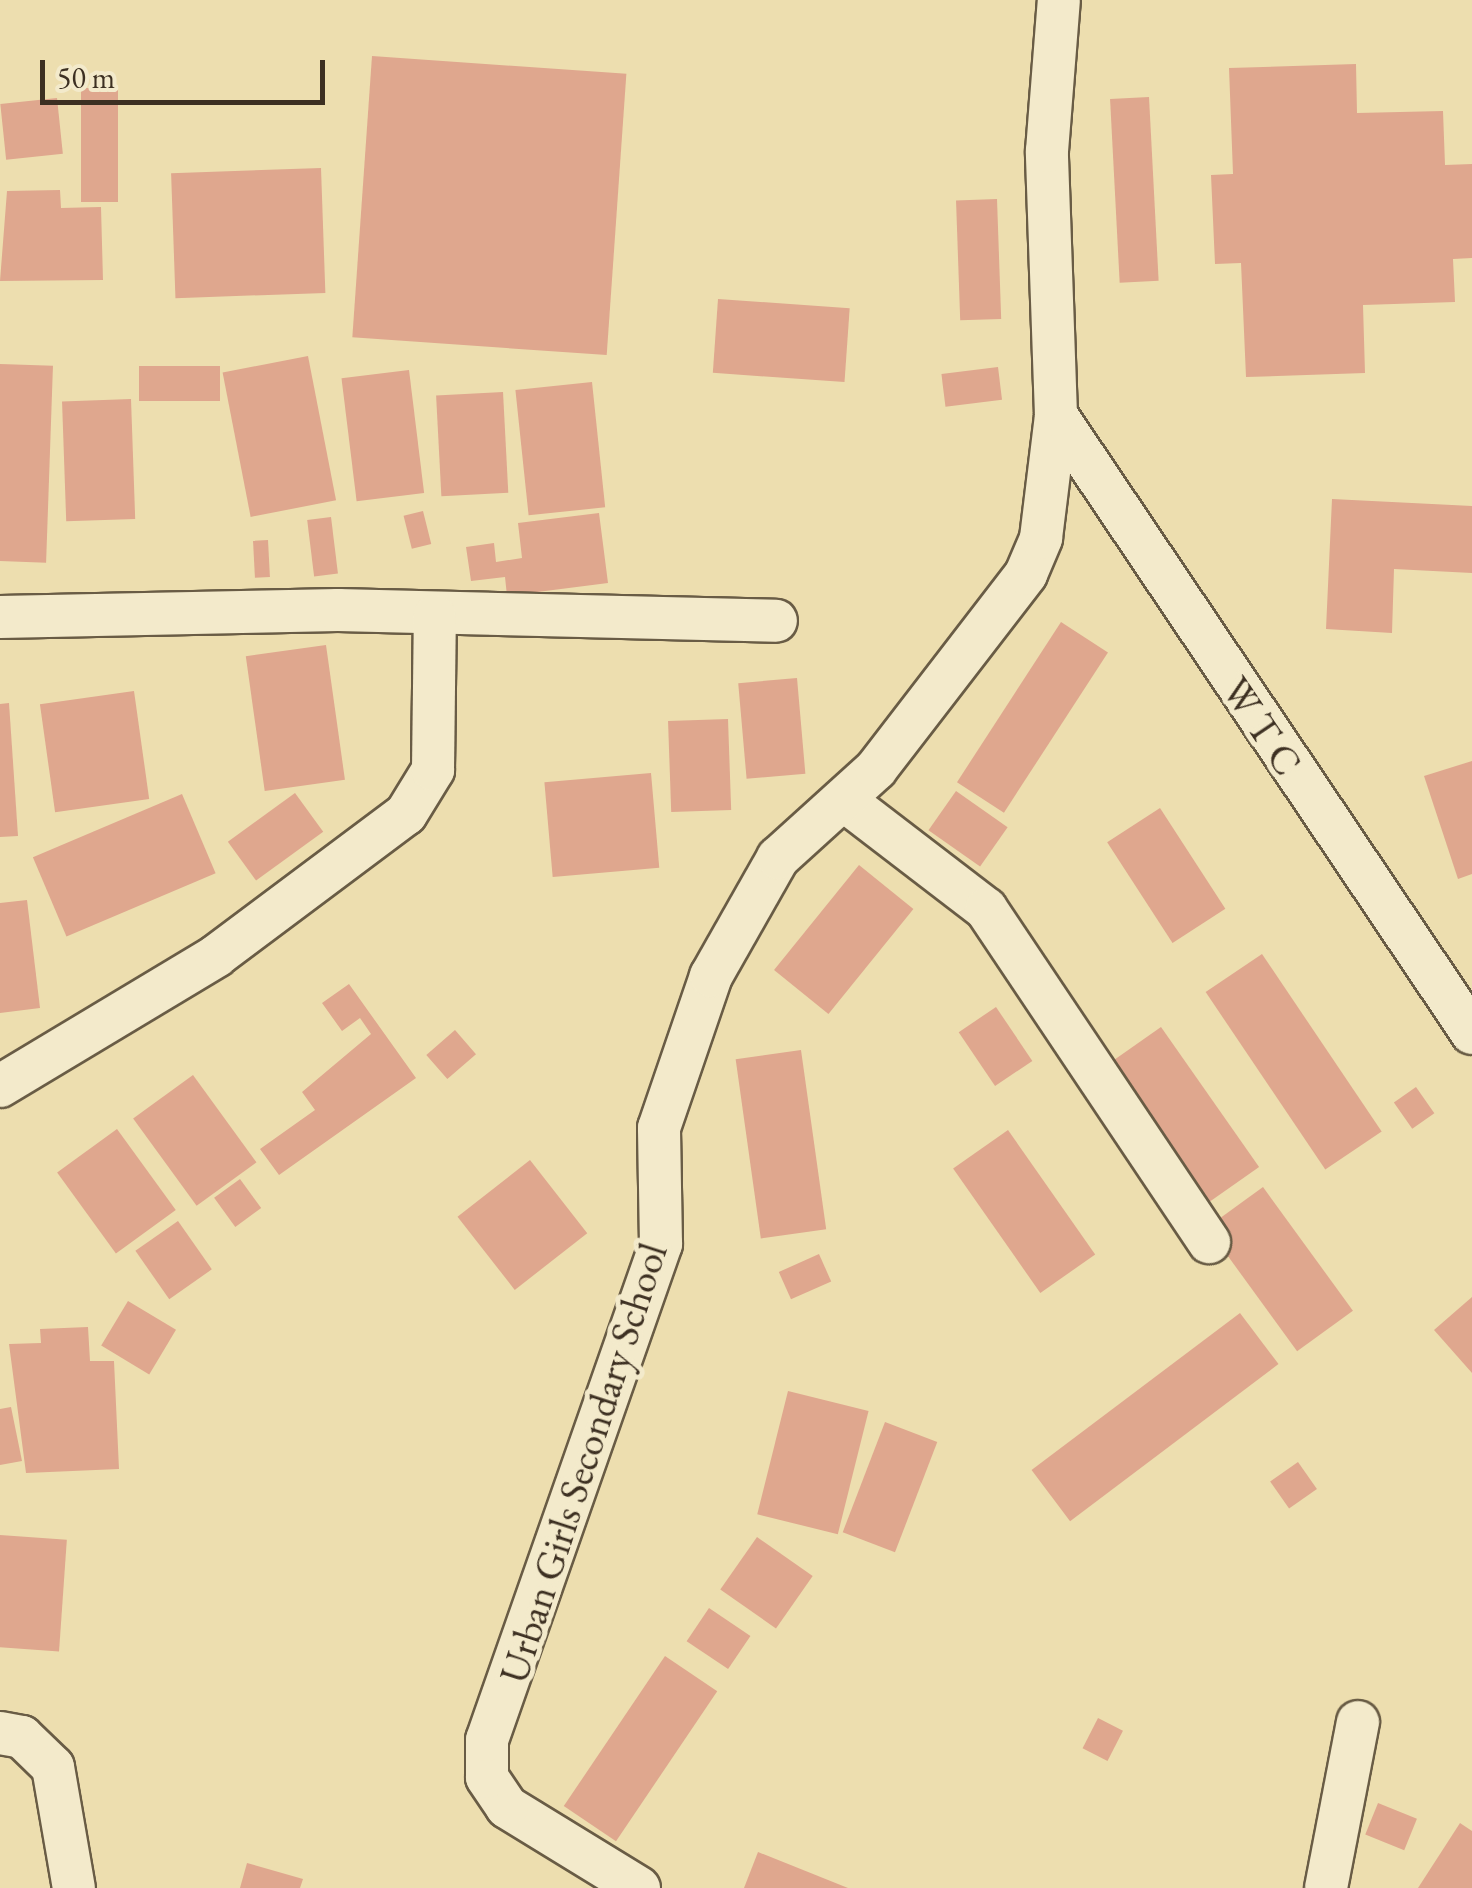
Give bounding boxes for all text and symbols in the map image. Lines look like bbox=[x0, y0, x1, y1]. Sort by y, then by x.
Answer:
scale bar bbox=[45, 40, 330, 102]
text: 50 m bbox=[57, 58, 115, 97]
street label: W T C bbox=[1212, 668, 1312, 784]
street label: Urban Girls Secondary School bbox=[489, 1237, 677, 1689]

